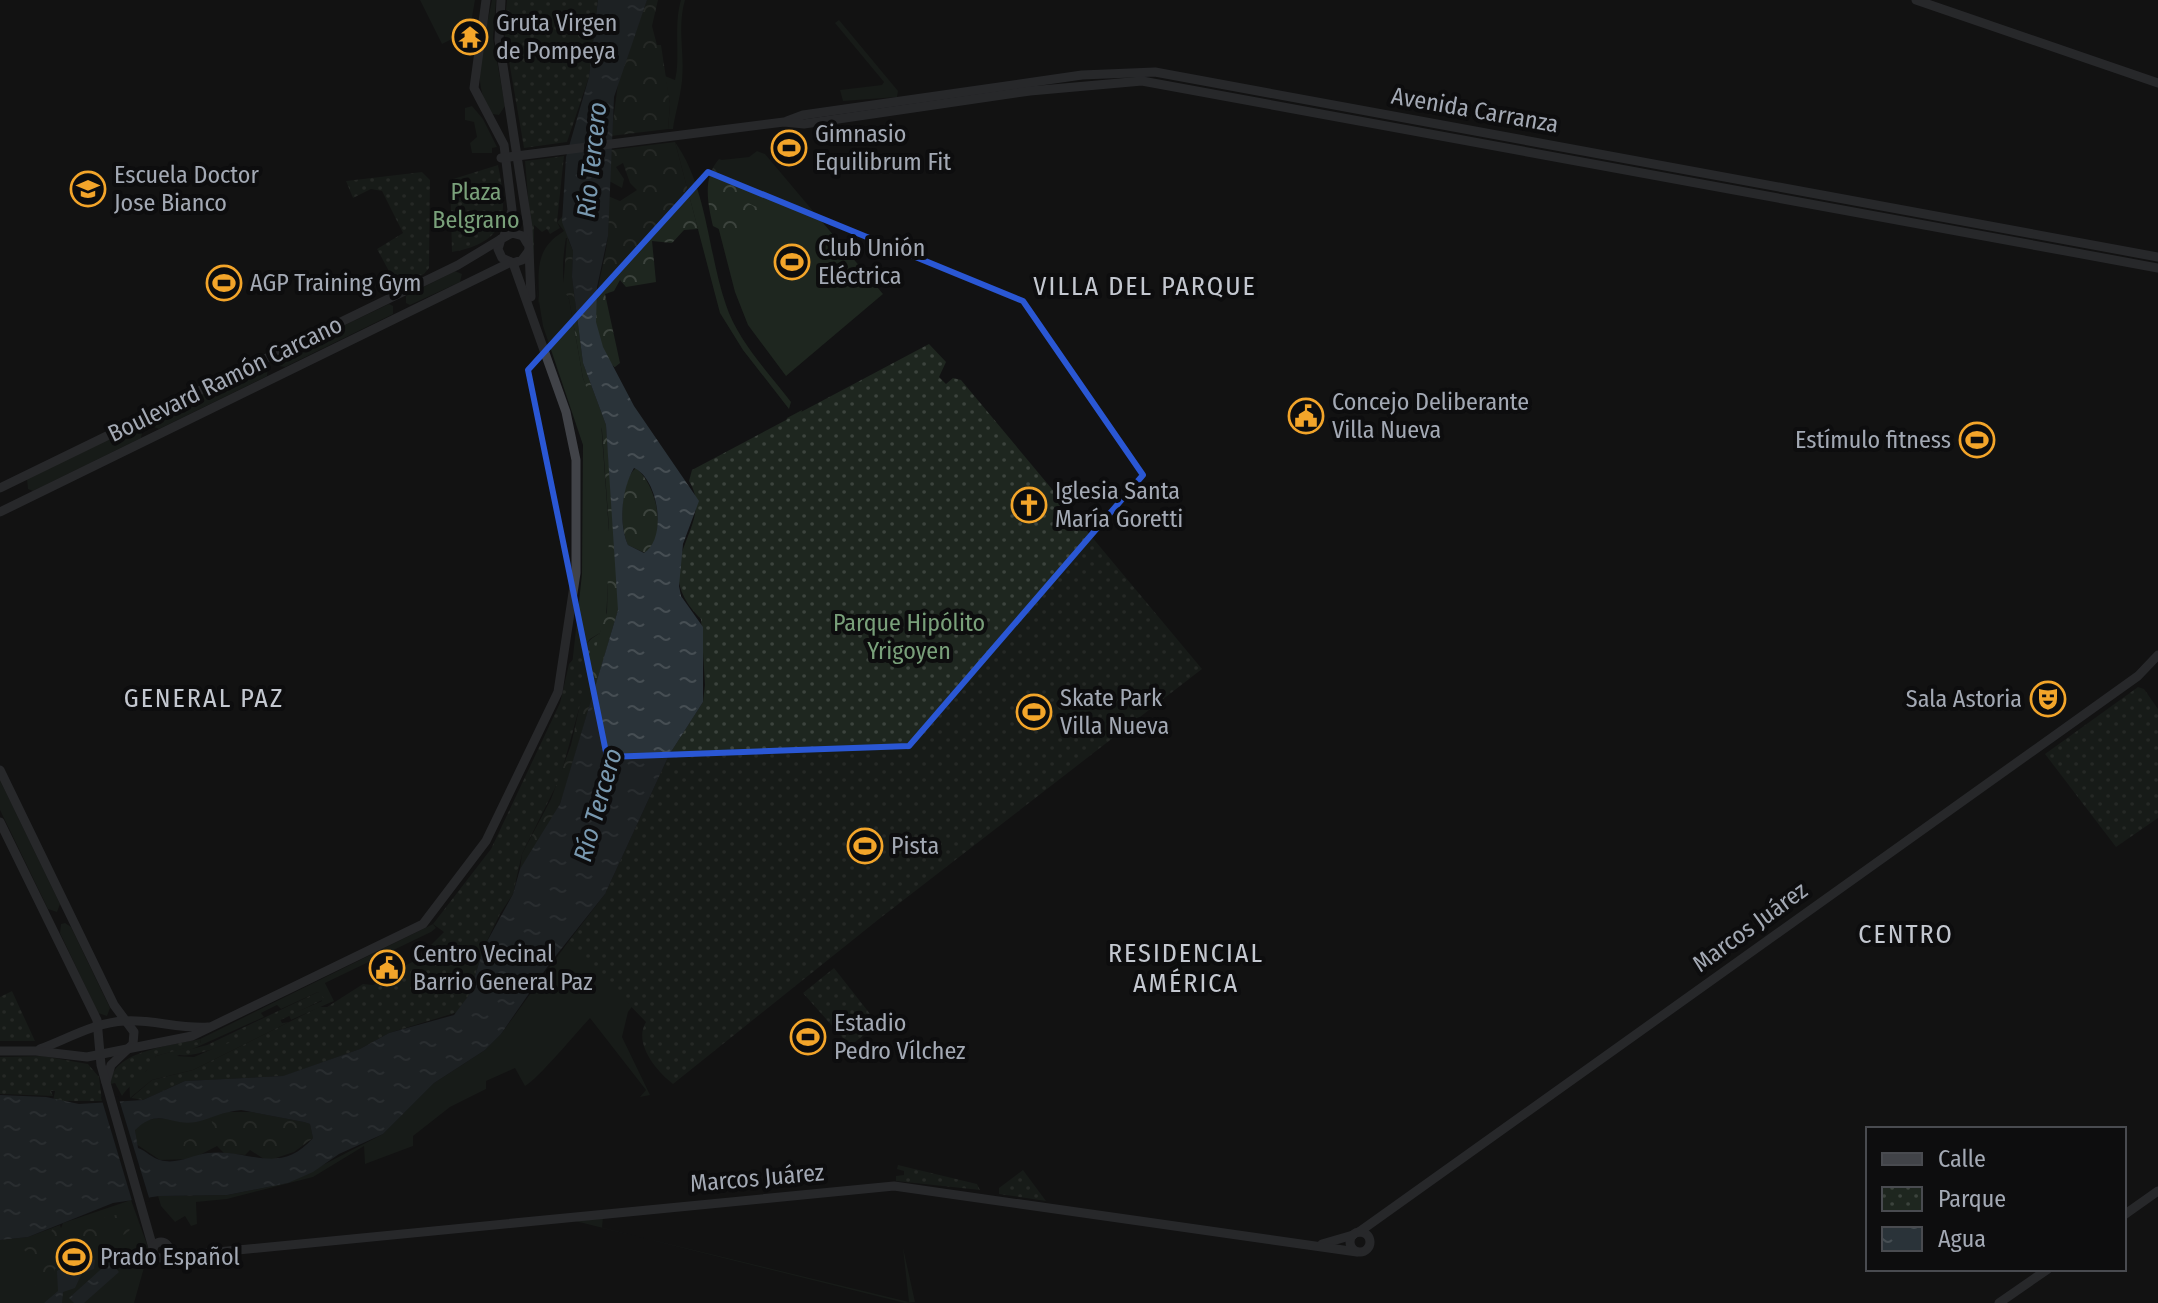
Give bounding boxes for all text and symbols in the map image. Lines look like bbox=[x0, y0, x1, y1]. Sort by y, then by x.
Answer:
place label: Gruta Virgen de Pompeya bbox=[496, 9, 617, 65]
temple icon: Gruta Virgen de Pompeya bbox=[451, 18, 489, 56]
street label: Avenida Carranza bbox=[1389, 82, 1561, 138]
water label: Río Tercero bbox=[571, 101, 613, 219]
place label: Gimnasio Equilibrum Fit bbox=[815, 120, 951, 176]
sports icon: Gimnasio Equilibrum Fit bbox=[770, 129, 808, 167]
place label: Escuela Doctor Jose Bianco bbox=[114, 161, 259, 217]
school or university icon: Escuela Doctor Jose Bianco bbox=[69, 170, 107, 208]
park label: Plaza Belgrano bbox=[432, 178, 520, 234]
place label: Club Unión Eléctrica bbox=[818, 234, 925, 290]
sports icon: Club Unión Eléctrica bbox=[773, 243, 811, 281]
sports icon: AGP Training Gym bbox=[205, 264, 243, 302]
place label: AGP Training Gym bbox=[250, 269, 421, 297]
district label: VILLA DEL PARQUE bbox=[1033, 271, 1257, 302]
street label: Boulevard Ramón Carcano bbox=[103, 310, 347, 448]
place label: Concejo Deliberante Villa Nueva bbox=[1332, 388, 1529, 444]
public building icon: Concejo Deliberante Villa Nueva bbox=[1287, 397, 1325, 435]
sports icon: Estímulo fitness bbox=[1958, 421, 1996, 459]
place label: Estímulo fitness bbox=[1795, 426, 1951, 454]
place label: Iglesia Santa María Goretti bbox=[1055, 477, 1183, 533]
church icon: Iglesia Santa María Goretti bbox=[1010, 486, 1048, 524]
park label: Parque Hipólito Yrigoyen bbox=[833, 609, 985, 665]
theatre icon: Sala Astoria bbox=[2029, 680, 2067, 718]
district label: GENERAL PAZ bbox=[124, 683, 284, 714]
place label: Skate Park Villa Nueva bbox=[1060, 684, 1169, 740]
place label: Sala Astoria bbox=[1906, 685, 2022, 713]
sports icon: Skate Park Villa Nueva bbox=[1015, 693, 1053, 731]
water label: Río Tercero bbox=[567, 745, 629, 865]
sports icon: Pista bbox=[846, 827, 884, 865]
place label: Pista bbox=[891, 832, 939, 860]
street label: Marcos Juárez bbox=[1687, 876, 1813, 978]
district label: CENTRO bbox=[1858, 919, 1954, 950]
district label: RESIDENCIAL AMÉRICA bbox=[1108, 938, 1264, 999]
place label: Centro Vecinal Barrio General Paz bbox=[413, 940, 593, 996]
public building icon: Centro Vecinal Barrio General Paz bbox=[368, 949, 406, 987]
place label: Estadio Pedro Vílchez bbox=[834, 1009, 966, 1065]
sports icon: Estadio Pedro Vílchez bbox=[789, 1018, 827, 1056]
legend bbox=[1866, 1127, 2126, 1271]
text: Calle bbox=[1938, 1145, 1986, 1173]
street label: Marcos Juárez bbox=[689, 1158, 825, 1198]
text: Parque bbox=[1938, 1185, 2006, 1213]
text: Agua bbox=[1938, 1225, 1986, 1253]
sports icon: Prado Español bbox=[55, 1238, 93, 1276]
place label: Prado Español bbox=[100, 1243, 240, 1271]

